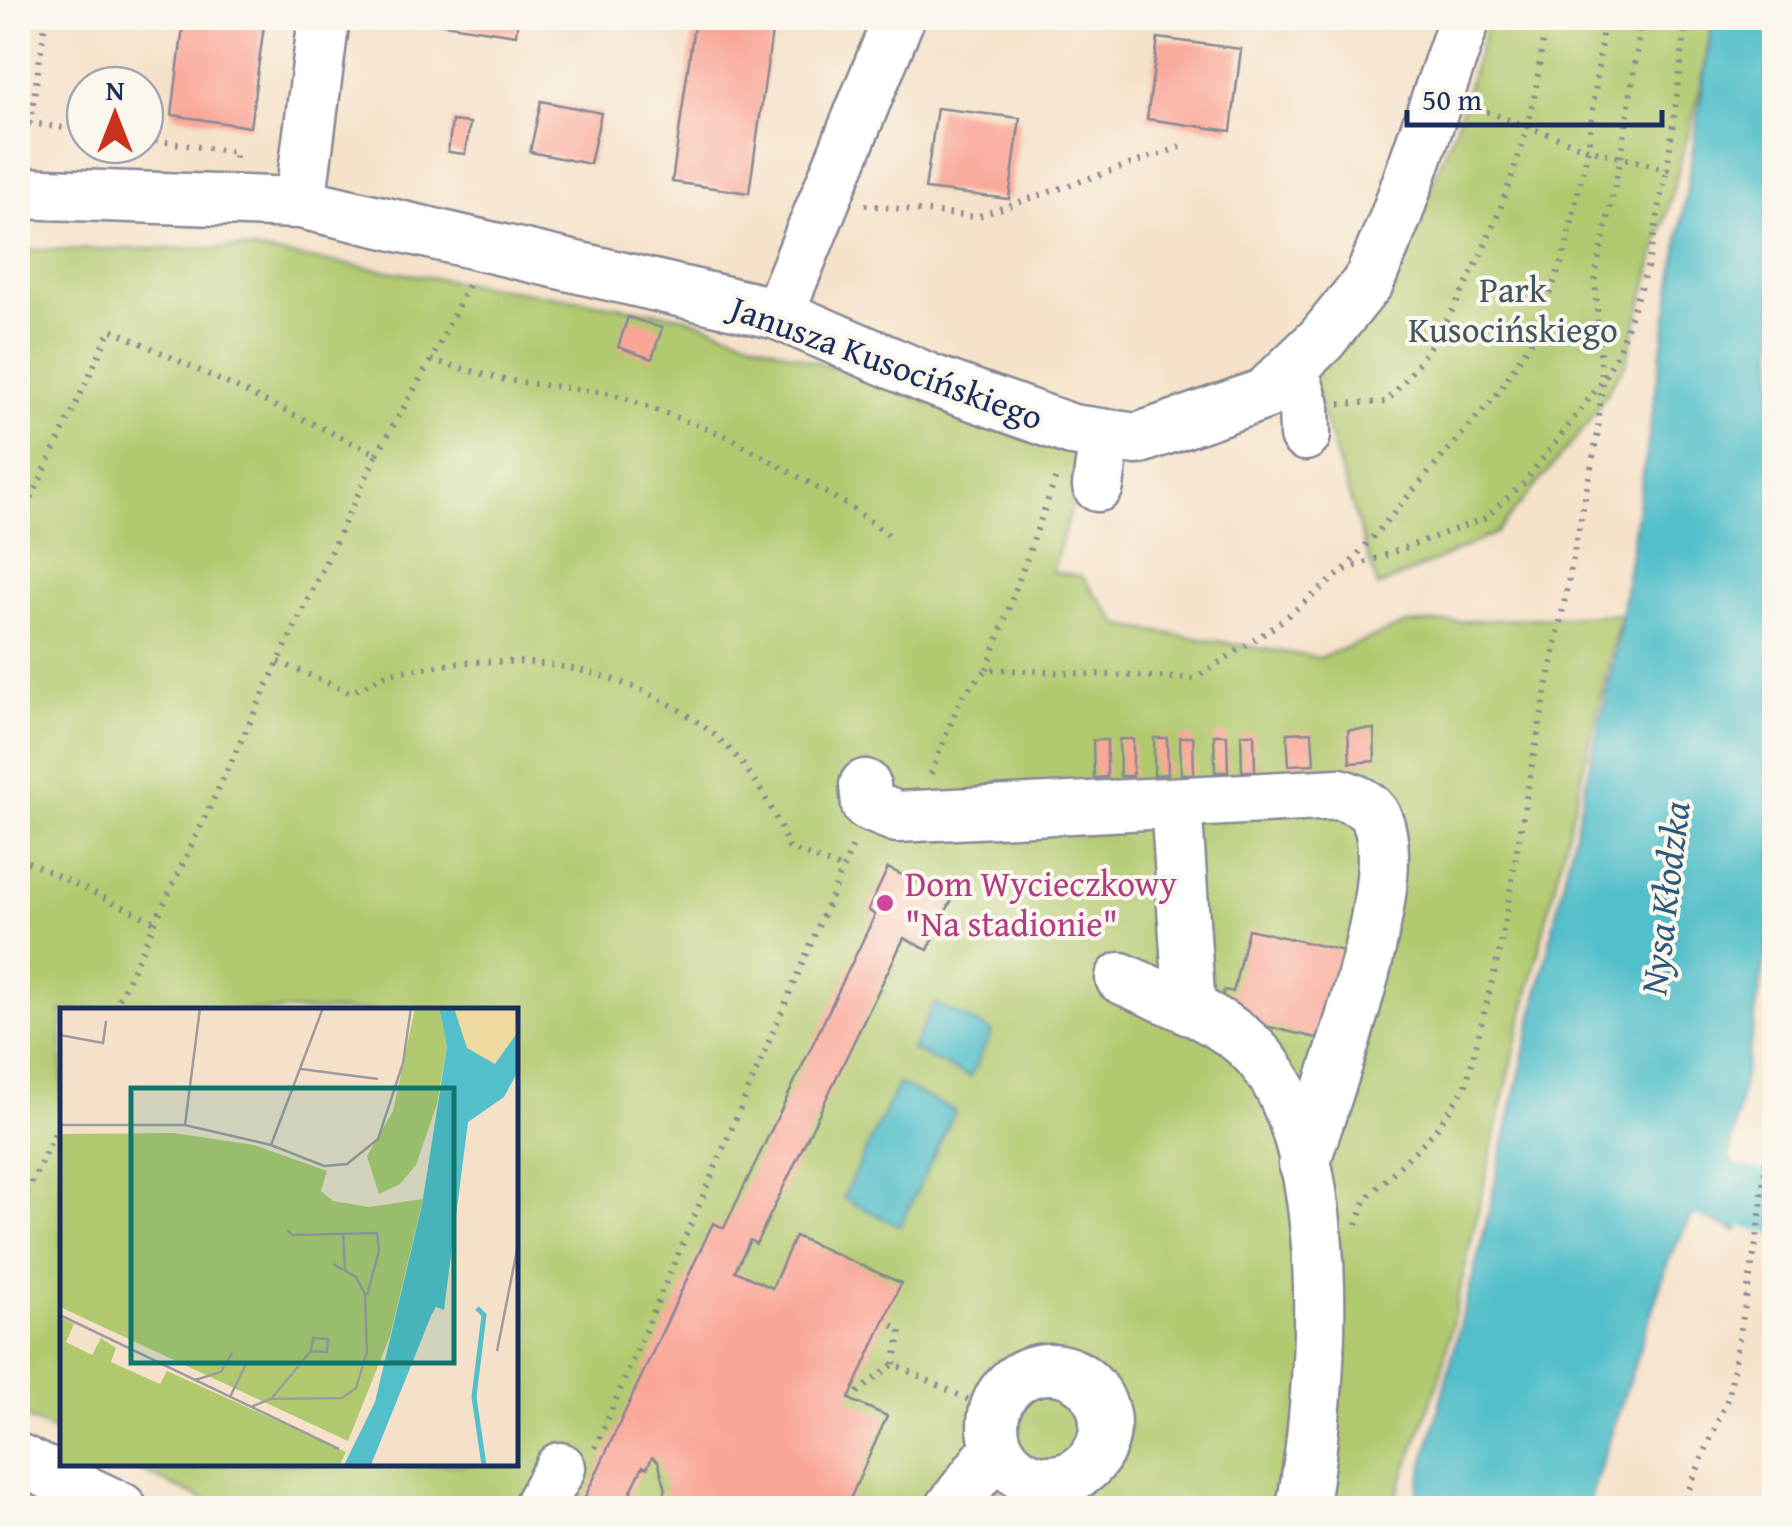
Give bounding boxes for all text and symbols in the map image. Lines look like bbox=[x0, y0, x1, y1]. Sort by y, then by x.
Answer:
north arrow bbox=[65, 65, 165, 165]
scale bar bbox=[1407, 65, 1662, 127]
text: N bbox=[106, 69, 125, 110]
text: 50 m bbox=[1422, 77, 1482, 121]
park label: Park Kusocińskiego bbox=[1408, 264, 1618, 355]
street label: Janusza Kusocińskiego bbox=[720, 280, 1050, 442]
water label: Nysa Kłodzka bbox=[1624, 798, 1704, 999]
place label: Dom Wycieczkowy "Na stadionie" bbox=[905, 858, 1177, 949]
marker: Dom Wycieczkowy "Na stadionie" bbox=[874, 892, 896, 914]
inset map bbox=[60, 1008, 518, 1466]

